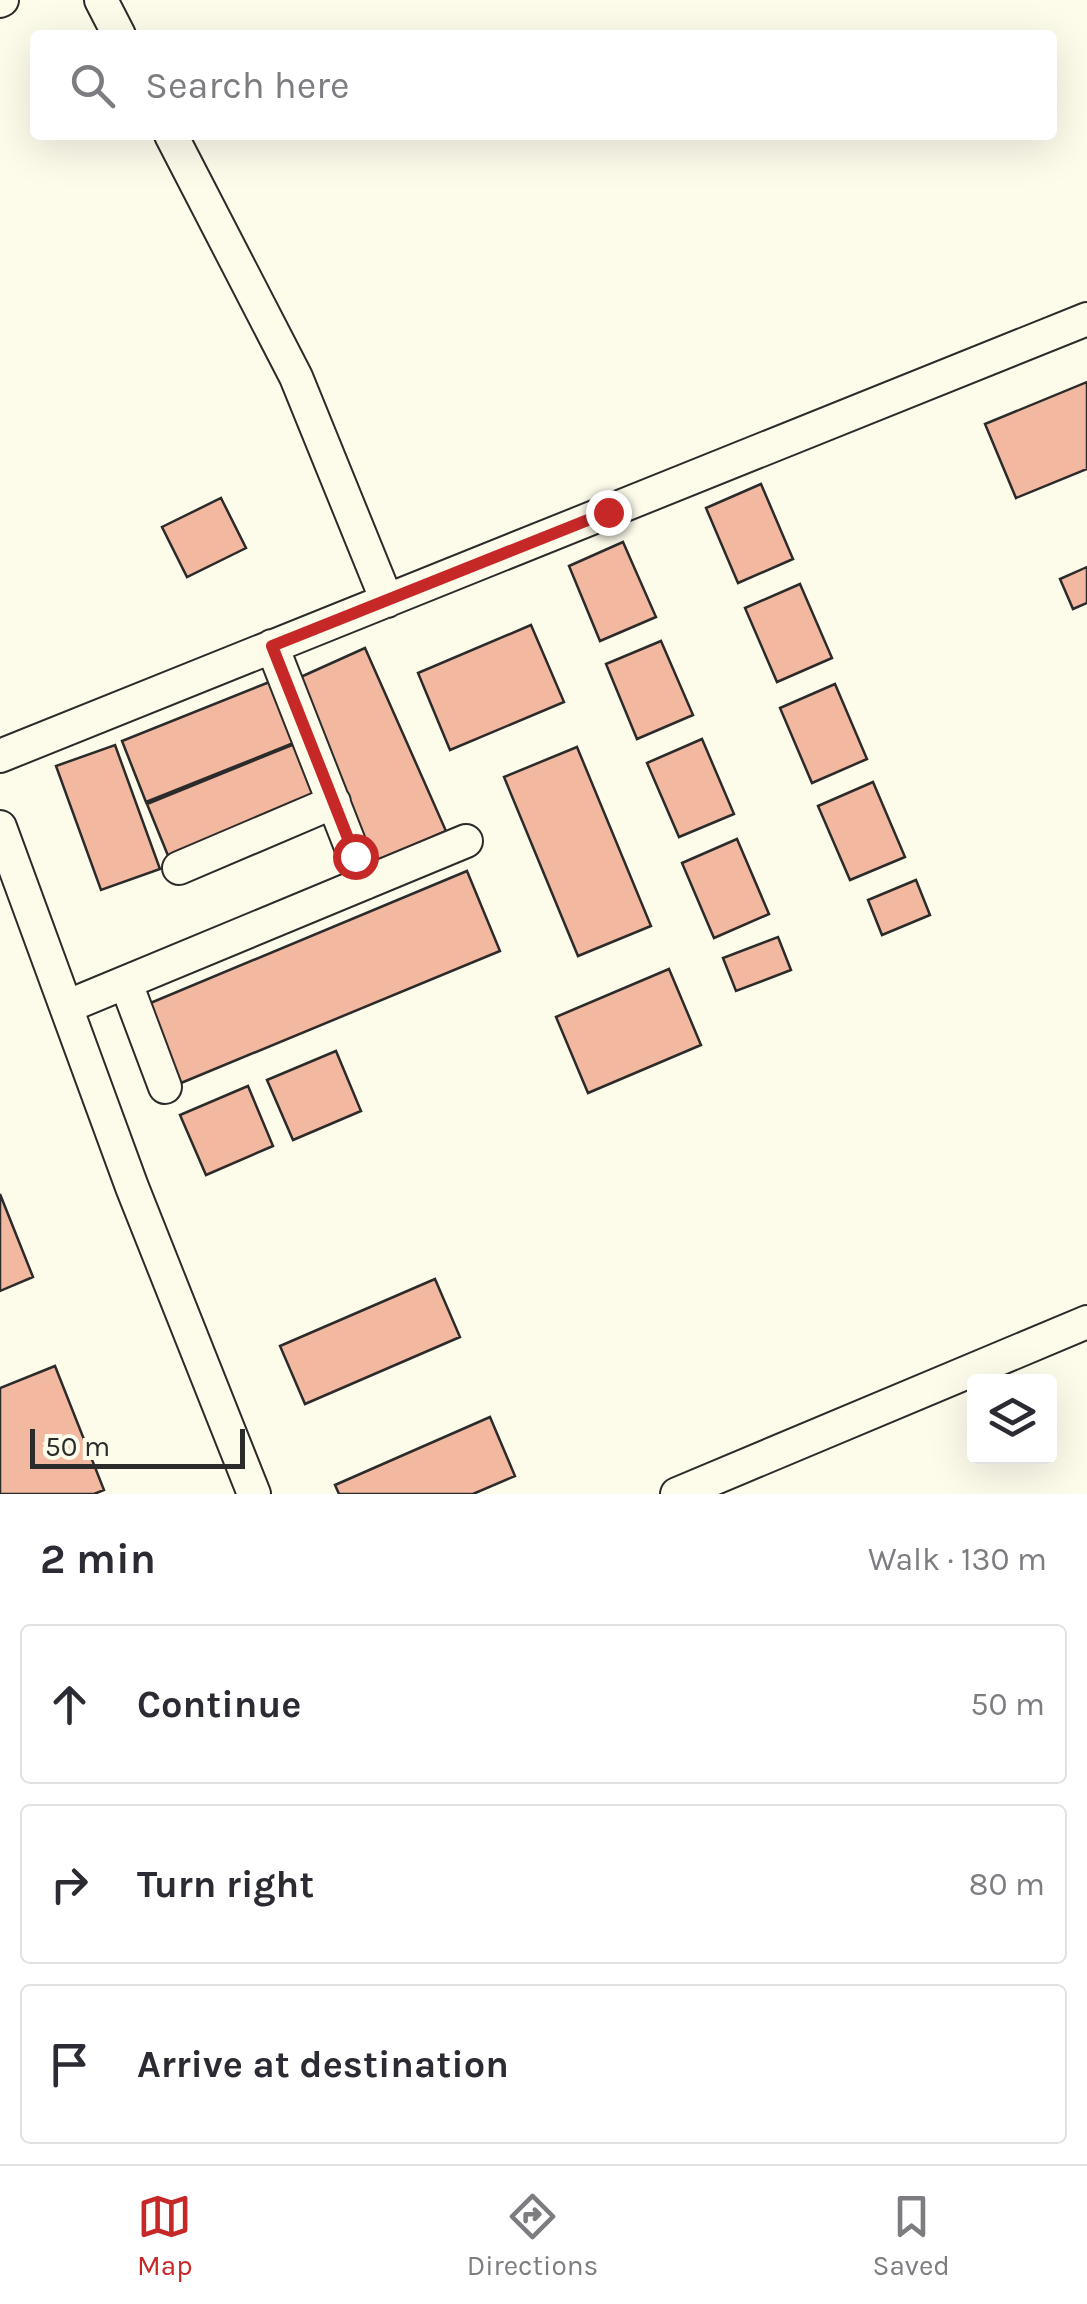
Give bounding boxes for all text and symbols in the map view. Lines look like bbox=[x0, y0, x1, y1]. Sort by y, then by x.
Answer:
search box bbox=[30, 30, 1057, 140]
icon: search bbox=[65, 58, 120, 113]
text: Search here bbox=[145, 63, 349, 108]
route end bbox=[586, 490, 632, 536]
route start bbox=[333, 834, 379, 880]
map controls bbox=[967, 1374, 1057, 1464]
button: layers bbox=[967, 1374, 1057, 1464]
scale bar bbox=[30, 1424, 245, 1468]
text: 50 m bbox=[45, 1430, 110, 1463]
text: 2 min bbox=[40, 1534, 156, 1584]
text: Walk · 130 m bbox=[868, 1541, 1047, 1578]
icon: ahead bbox=[42, 1677, 97, 1732]
text: Continue bbox=[137, 1682, 301, 1727]
text: 50 m bbox=[970, 1686, 1045, 1723]
icon: right bbox=[42, 1857, 97, 1912]
text: Turn right bbox=[137, 1862, 314, 1907]
text: 80 m bbox=[969, 1866, 1045, 1903]
icon: arrive bbox=[42, 2037, 97, 2092]
text: Arrive at destination bbox=[137, 2042, 509, 2087]
tab: Map bbox=[137, 2189, 193, 2282]
tab: Directions bbox=[467, 2189, 598, 2282]
tab: Saved bbox=[872, 2189, 950, 2282]

